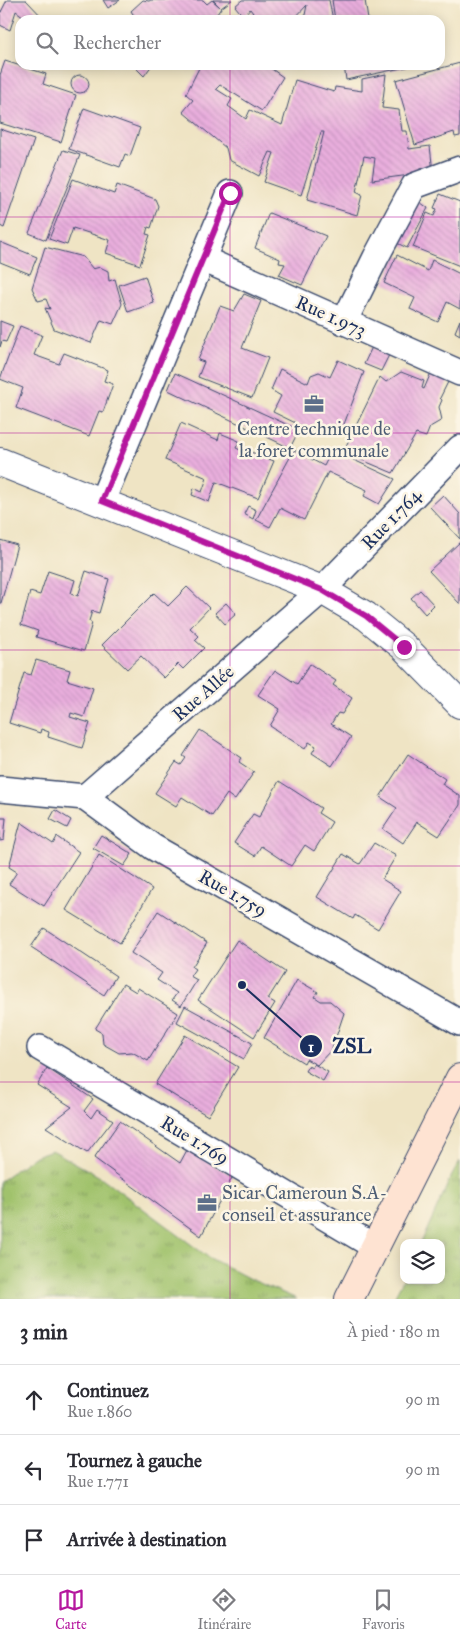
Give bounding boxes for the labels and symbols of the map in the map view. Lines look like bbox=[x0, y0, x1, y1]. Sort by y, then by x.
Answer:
route start bbox=[219, 182, 242, 205]
street label: Rue 1.973 bbox=[292, 290, 370, 342]
office icon: Centre technique de la foret communale bbox=[303, 393, 325, 415]
place label: Centre technique de la foret communale bbox=[237, 417, 391, 462]
street label: Rue 1.764 bbox=[356, 483, 426, 554]
route end bbox=[393, 636, 416, 659]
street label: Rue Allée bbox=[167, 660, 239, 726]
street label: Rue 1.759 bbox=[195, 864, 271, 922]
callout: ZSL bbox=[298, 1029, 382, 1064]
text: ZSL bbox=[333, 1034, 372, 1058]
text: 1 bbox=[308, 1038, 314, 1056]
street label: Rue 1.769 bbox=[157, 1111, 233, 1169]
place label: Sicar Cameroun S.A- conseil et assurance bbox=[222, 1181, 387, 1226]
office icon: Sicar Cameroun S.A- conseil et assurance bbox=[196, 1192, 218, 1214]

